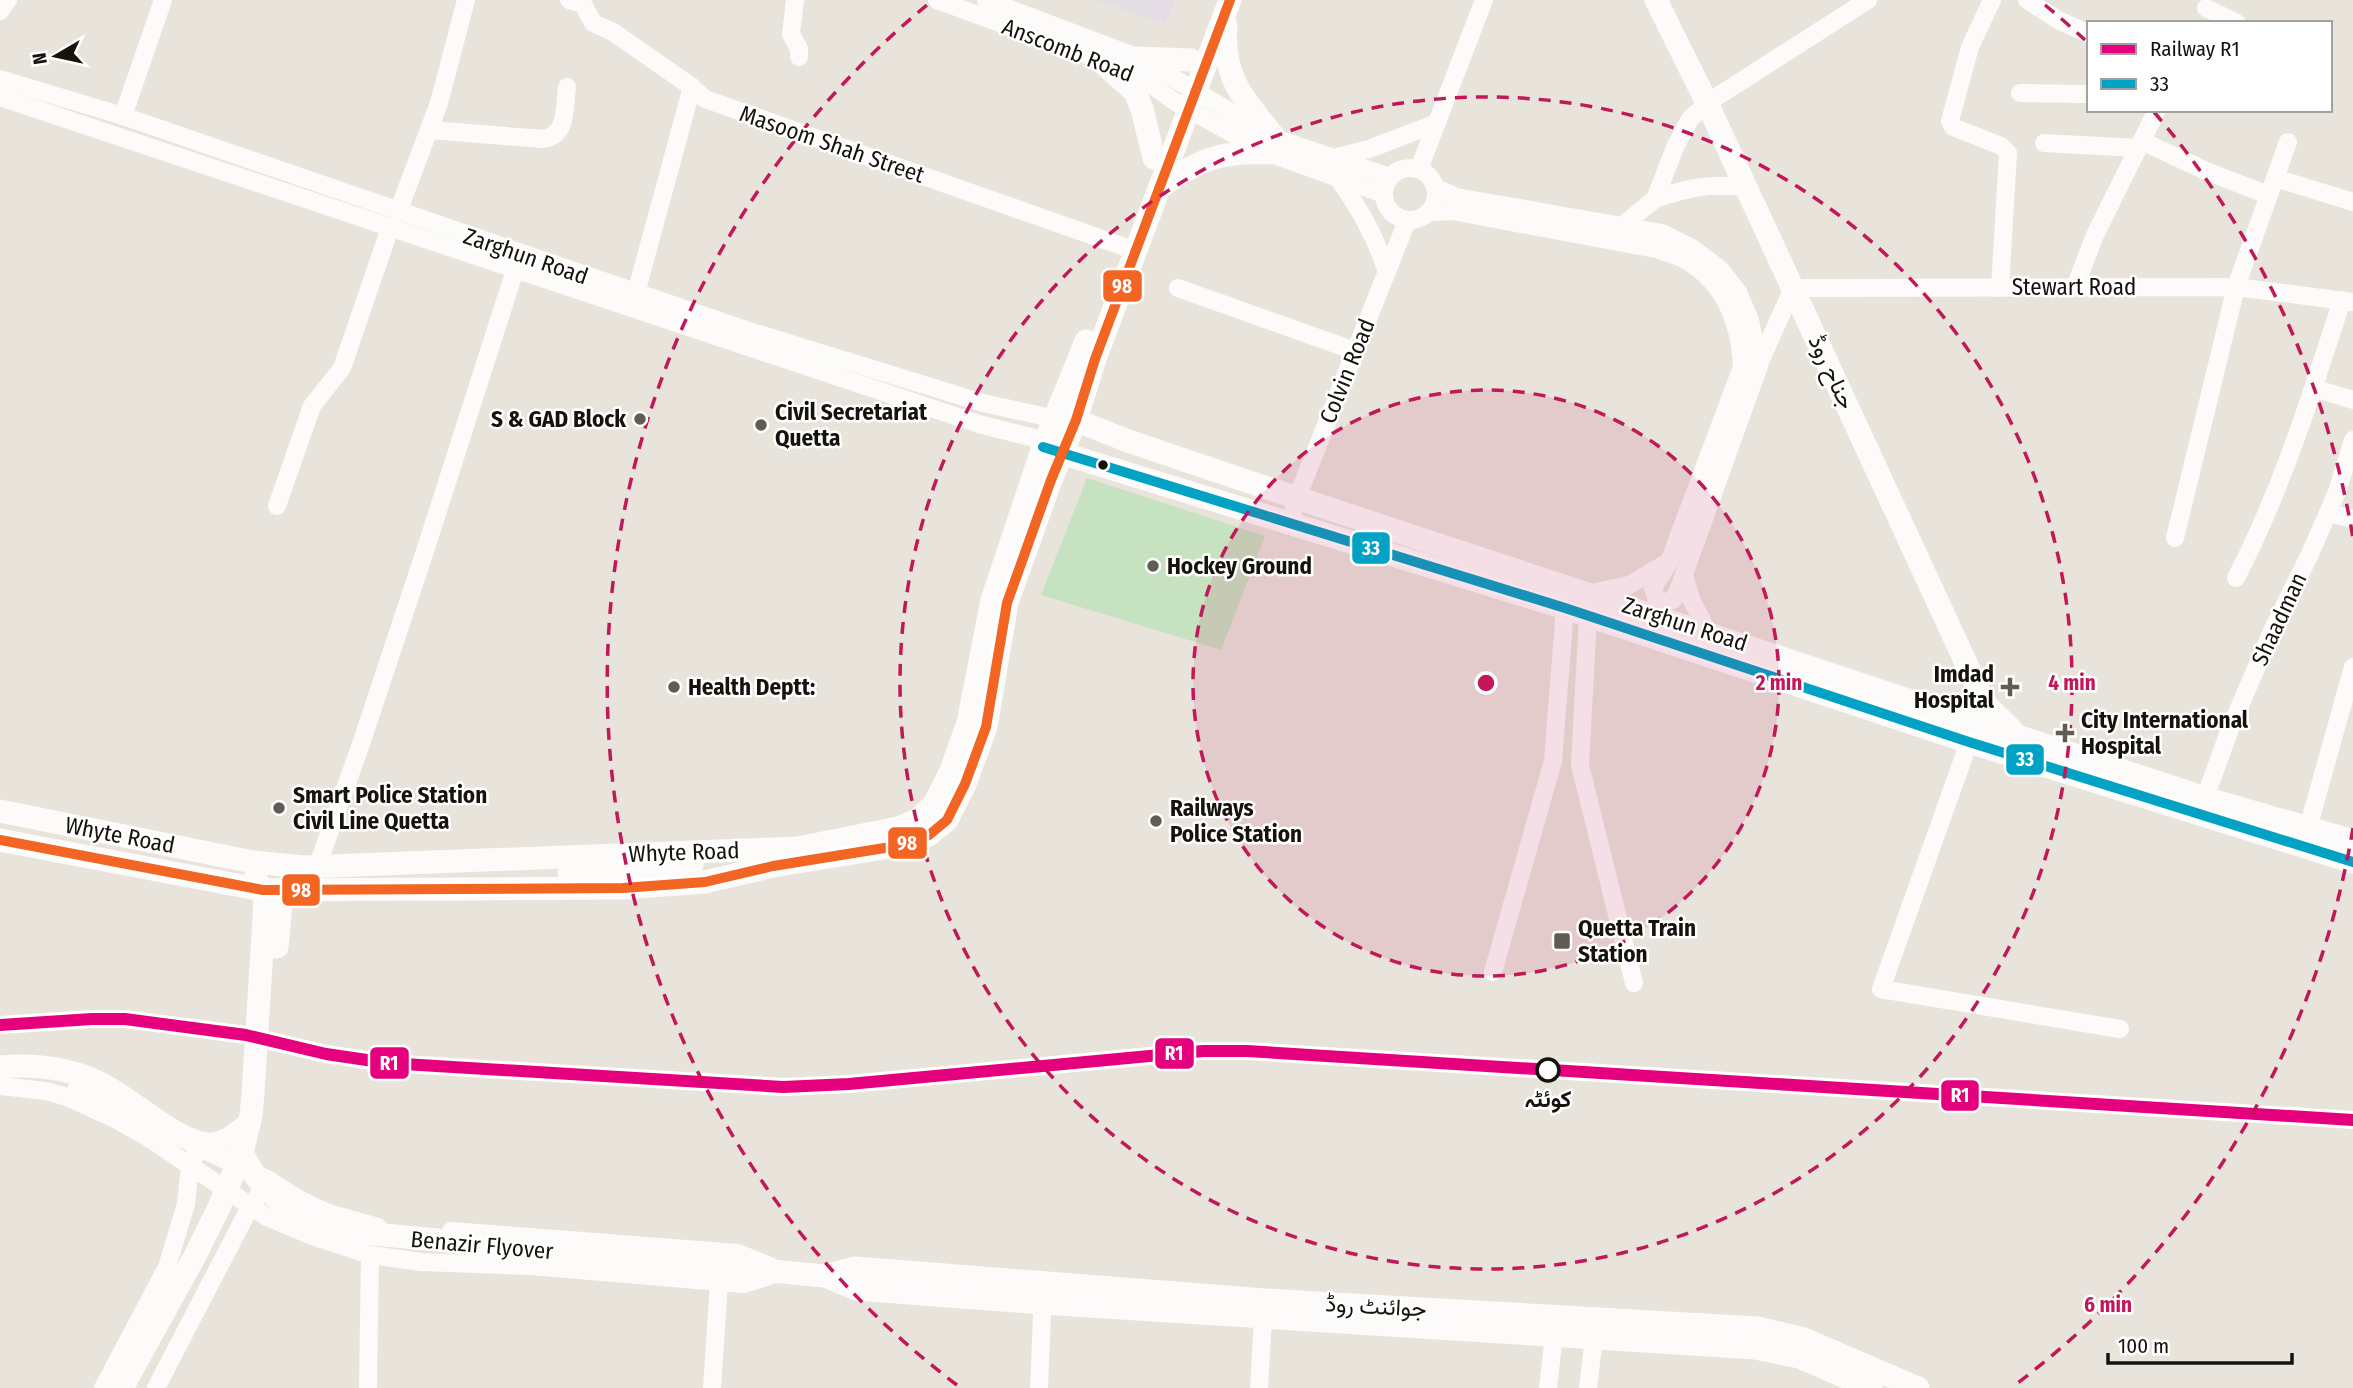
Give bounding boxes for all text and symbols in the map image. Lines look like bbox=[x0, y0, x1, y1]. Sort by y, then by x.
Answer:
street label: Anscomb Road bbox=[998, 12, 1138, 88]
north arrow bbox=[21, 21, 91, 91]
legend bbox=[2087, 21, 2332, 112]
text: Railway R1 bbox=[2150, 36, 2240, 62]
text: N bbox=[27, 51, 52, 66]
text: 33 bbox=[2150, 71, 2169, 97]
street label: Masoom Shah Street bbox=[736, 99, 928, 189]
street label: Zarghun Road bbox=[460, 222, 592, 290]
line badge: 98 bbox=[1102, 269, 1143, 303]
street label: Stewart Road bbox=[2012, 273, 2136, 301]
text: 98 bbox=[1112, 275, 1132, 298]
street label: Colvin Road bbox=[1313, 315, 1381, 427]
street label: جناح روڈ bbox=[1801, 330, 1861, 414]
place label: Civil Secretariat Quetta bbox=[775, 398, 928, 452]
place label: S & GAD Block bbox=[491, 405, 626, 433]
marker: S & GAD Block bbox=[632, 411, 648, 427]
marker: Civil Secretariat Quetta bbox=[753, 417, 769, 433]
unlabelled marker bbox=[1096, 458, 1110, 472]
line badge: 33 bbox=[1351, 531, 1391, 565]
text: 33 bbox=[1361, 537, 1380, 560]
place label: Hockey Ground bbox=[1167, 552, 1312, 580]
marker: Hockey Ground bbox=[1145, 558, 1161, 574]
street label: Shaadman bbox=[2245, 568, 2313, 670]
street label: Zarghun Road bbox=[1619, 591, 1751, 657]
place label: Imdad Hospital bbox=[1914, 660, 1995, 714]
text: 2 min bbox=[1755, 670, 1802, 696]
text: 4 min bbox=[2048, 670, 2096, 696]
centre of rings bbox=[1474, 671, 1498, 695]
place label: Health Deptt: bbox=[688, 673, 815, 701]
marker: Imdad Hospital bbox=[2000, 677, 2020, 697]
marker: Health Deptt: bbox=[666, 679, 682, 695]
place label: City International Hospital bbox=[2081, 706, 2249, 760]
marker: City International Hospital bbox=[2055, 723, 2075, 743]
line badge: 33 bbox=[2005, 743, 2045, 776]
text: 33 bbox=[2015, 748, 2034, 771]
place label: Smart Police Station Civil Line Quetta bbox=[293, 781, 487, 835]
place label: Railways Police Station bbox=[1170, 794, 1302, 848]
marker: Smart Police Station Civil Line Quetta bbox=[271, 800, 287, 816]
street label: Whyte Road bbox=[63, 811, 177, 859]
marker: Railways Police Station bbox=[1148, 813, 1164, 829]
line badge: 98 bbox=[887, 826, 928, 860]
text: 98 bbox=[897, 832, 917, 855]
street label: Whyte Road bbox=[628, 836, 740, 868]
line badge: 98 bbox=[281, 873, 321, 907]
text: 98 bbox=[291, 879, 311, 902]
place label: Quetta Train Station bbox=[1578, 914, 1696, 968]
marker: Quetta Train Station bbox=[1552, 931, 1572, 951]
line badge: R1 bbox=[1154, 1037, 1195, 1070]
text: R1 bbox=[1165, 1042, 1183, 1065]
line badge: R1 bbox=[369, 1046, 410, 1080]
text: R1 bbox=[380, 1052, 398, 1075]
marker: کوئٹہ bbox=[1536, 1058, 1560, 1082]
line badge: R1 bbox=[1940, 1079, 1980, 1112]
text: R1 bbox=[1951, 1084, 1969, 1107]
place label: کوئٹہ bbox=[1524, 1085, 1572, 1114]
street label: Benazir Flyover bbox=[410, 1225, 554, 1265]
street label: جوائنٹ روڈ bbox=[1325, 1289, 1427, 1324]
text: 6 min bbox=[2084, 1292, 2132, 1318]
scale bar bbox=[2108, 1322, 2292, 1366]
text: 100 m bbox=[2118, 1333, 2169, 1359]

